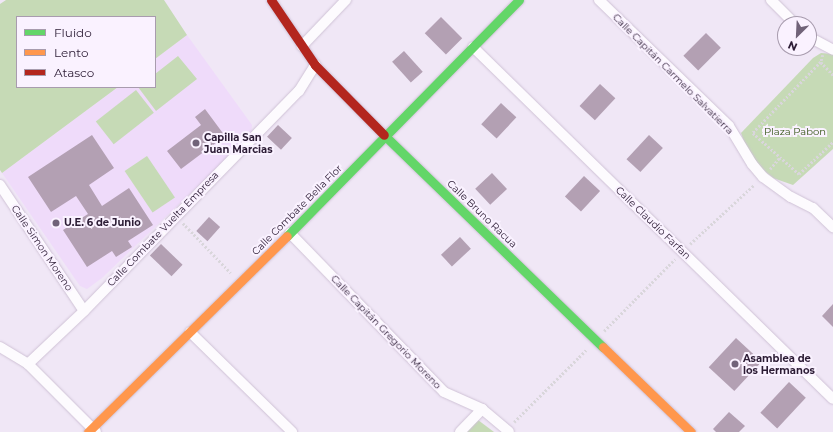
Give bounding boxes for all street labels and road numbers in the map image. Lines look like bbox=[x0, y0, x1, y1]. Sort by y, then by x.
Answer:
street label: Calle Capitán Carmelo Salvatierra bbox=[610, 11, 736, 137]
street label: Calle Combate Bella Flor bbox=[249, 162, 345, 258]
street label: Calle Combate Vuelta Empresa bbox=[105, 169, 221, 289]
street label: Calle Bruno Racua bbox=[445, 178, 519, 250]
street label: Calle Claudio Farfan bbox=[613, 184, 693, 262]
street label: Calle Simon Moreno bbox=[9, 203, 75, 293]
street label: Calle Capitán Gregorio Moreno bbox=[328, 273, 444, 391]

